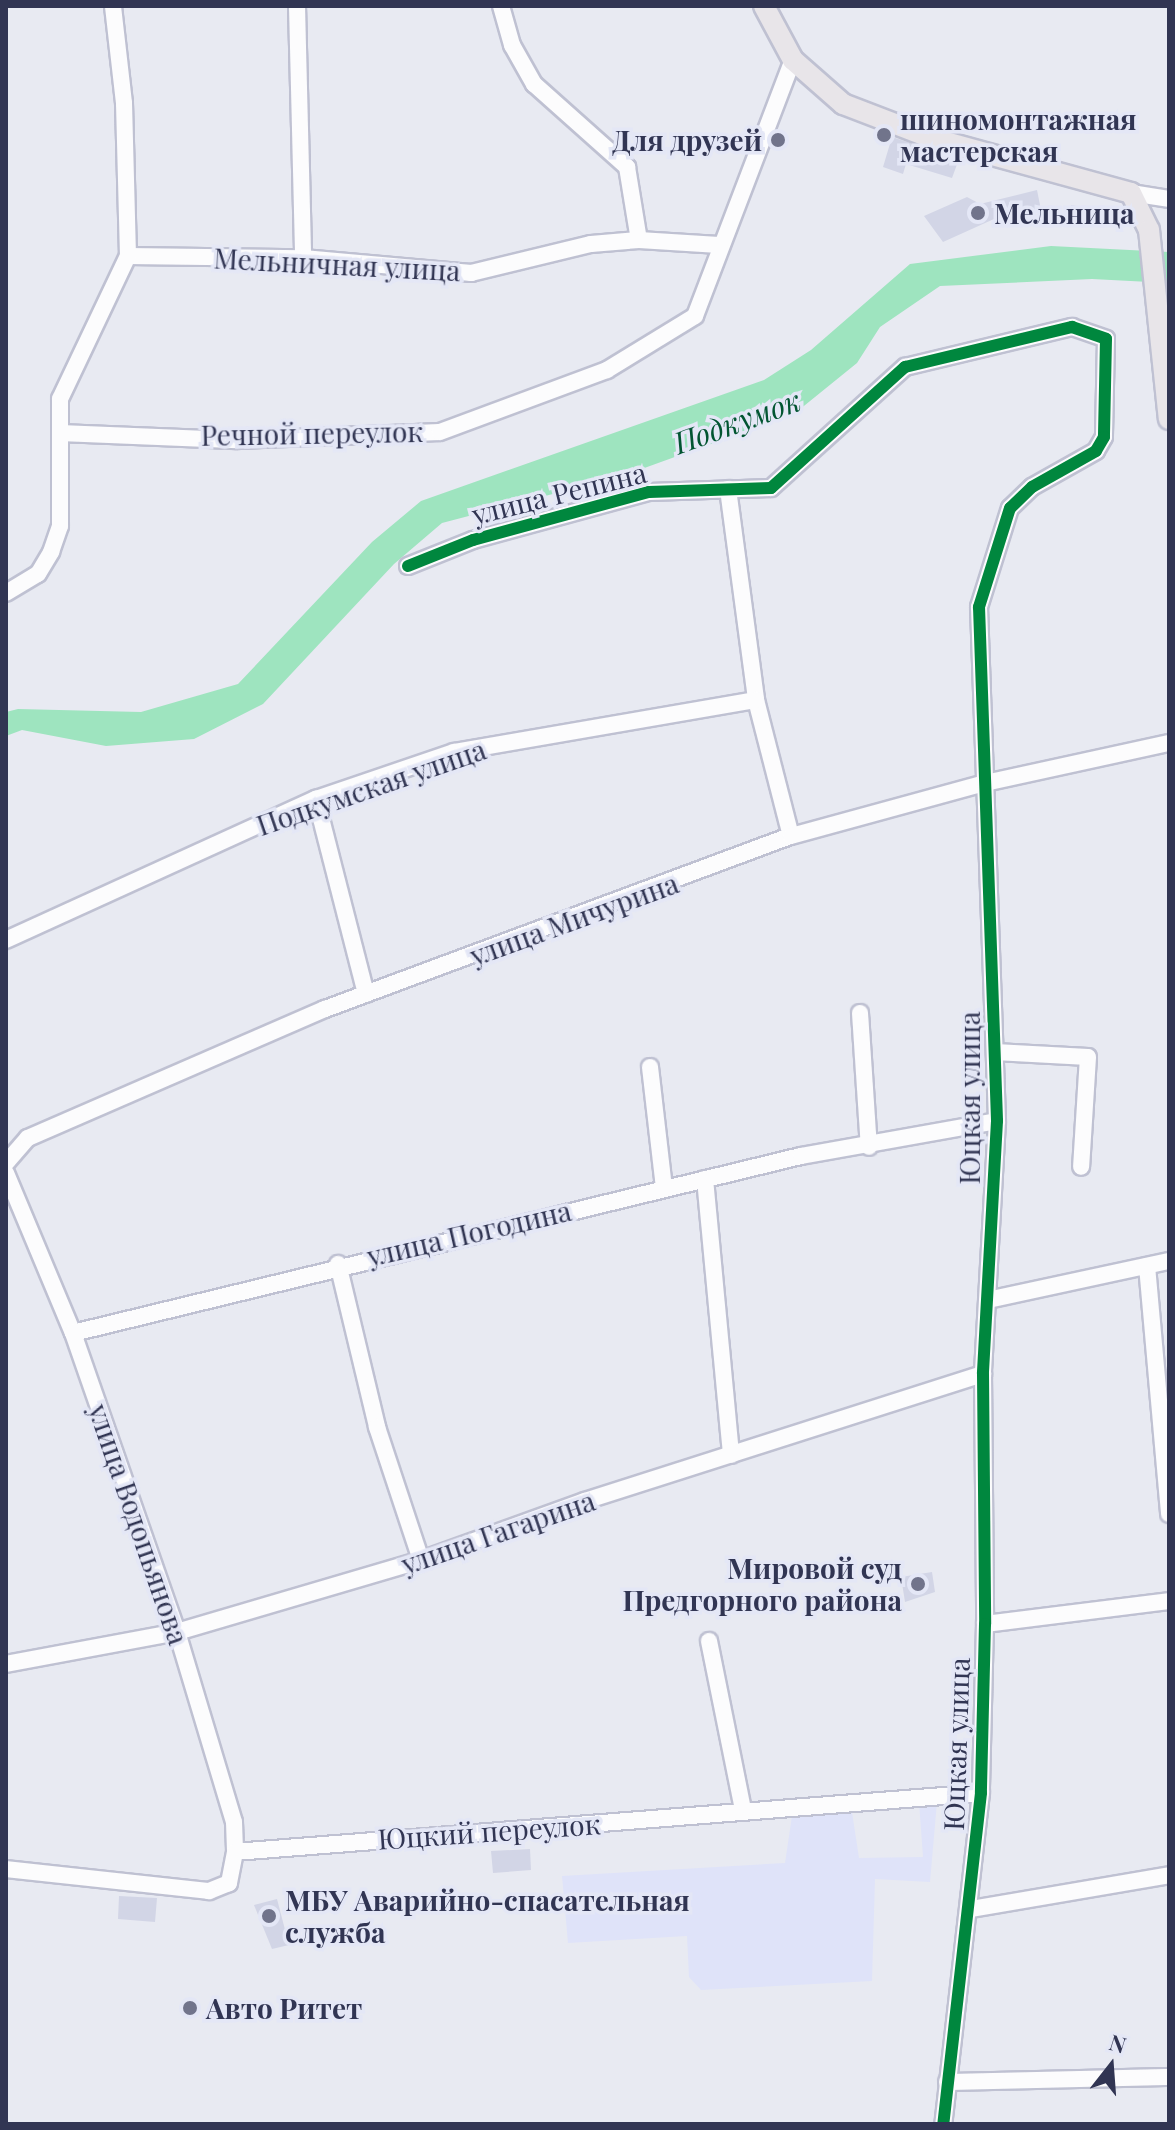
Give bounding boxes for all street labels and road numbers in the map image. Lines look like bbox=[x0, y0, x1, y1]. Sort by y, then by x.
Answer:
street label: Мельничная улица bbox=[213, 241, 461, 287]
street label: Речной переулок bbox=[200, 414, 424, 452]
street label: улица Репина bbox=[468, 455, 650, 531]
street label: Подкумская улица bbox=[252, 732, 490, 842]
street label: улица Мичурина bbox=[465, 866, 683, 972]
street label: Юцкая улица bbox=[952, 1011, 986, 1185]
street label: улица Погодина bbox=[364, 1193, 574, 1273]
street label: улица Водопьянова bbox=[82, 1399, 196, 1649]
street label: улица Гагарина bbox=[397, 1483, 599, 1581]
street label: Юцкая улица bbox=[936, 1657, 976, 1831]
street label: Юцкий переулок bbox=[376, 1806, 602, 1856]

